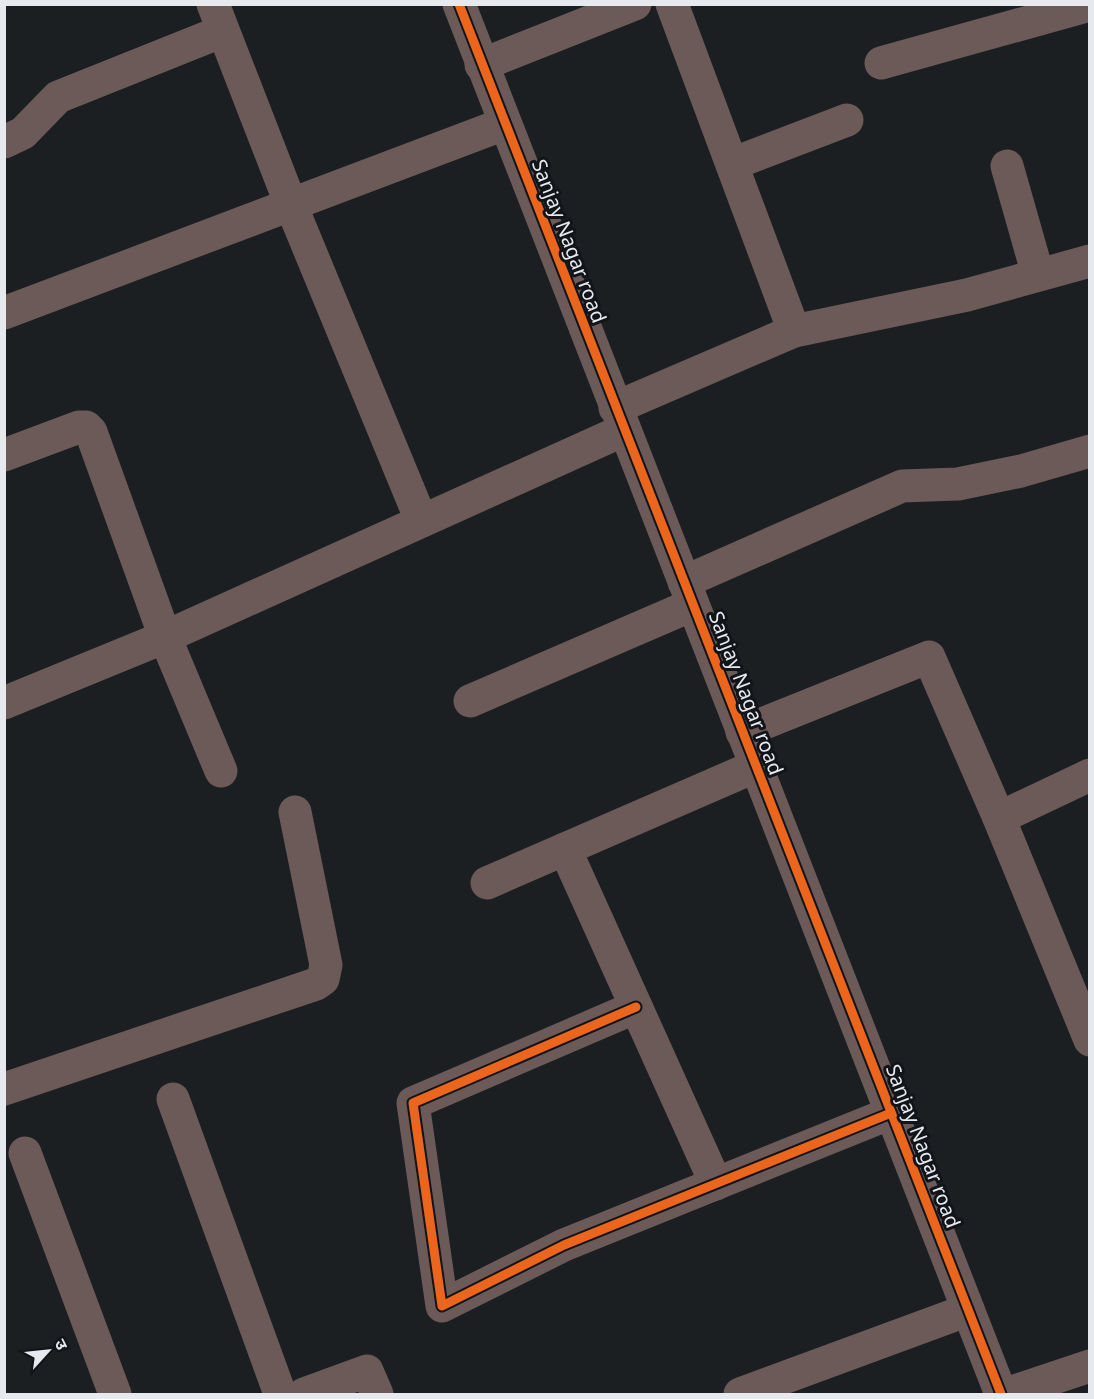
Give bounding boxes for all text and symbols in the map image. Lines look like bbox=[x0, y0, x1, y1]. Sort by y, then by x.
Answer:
street label: Sanjay Nagar road bbox=[526, 155, 613, 327]
street label: Sanjay Nagar road bbox=[703, 607, 790, 779]
street label: Sanjay Nagar road bbox=[880, 1060, 967, 1232]
north arrow bbox=[18, 1321, 78, 1381]
text: उ bbox=[49, 1335, 74, 1354]

